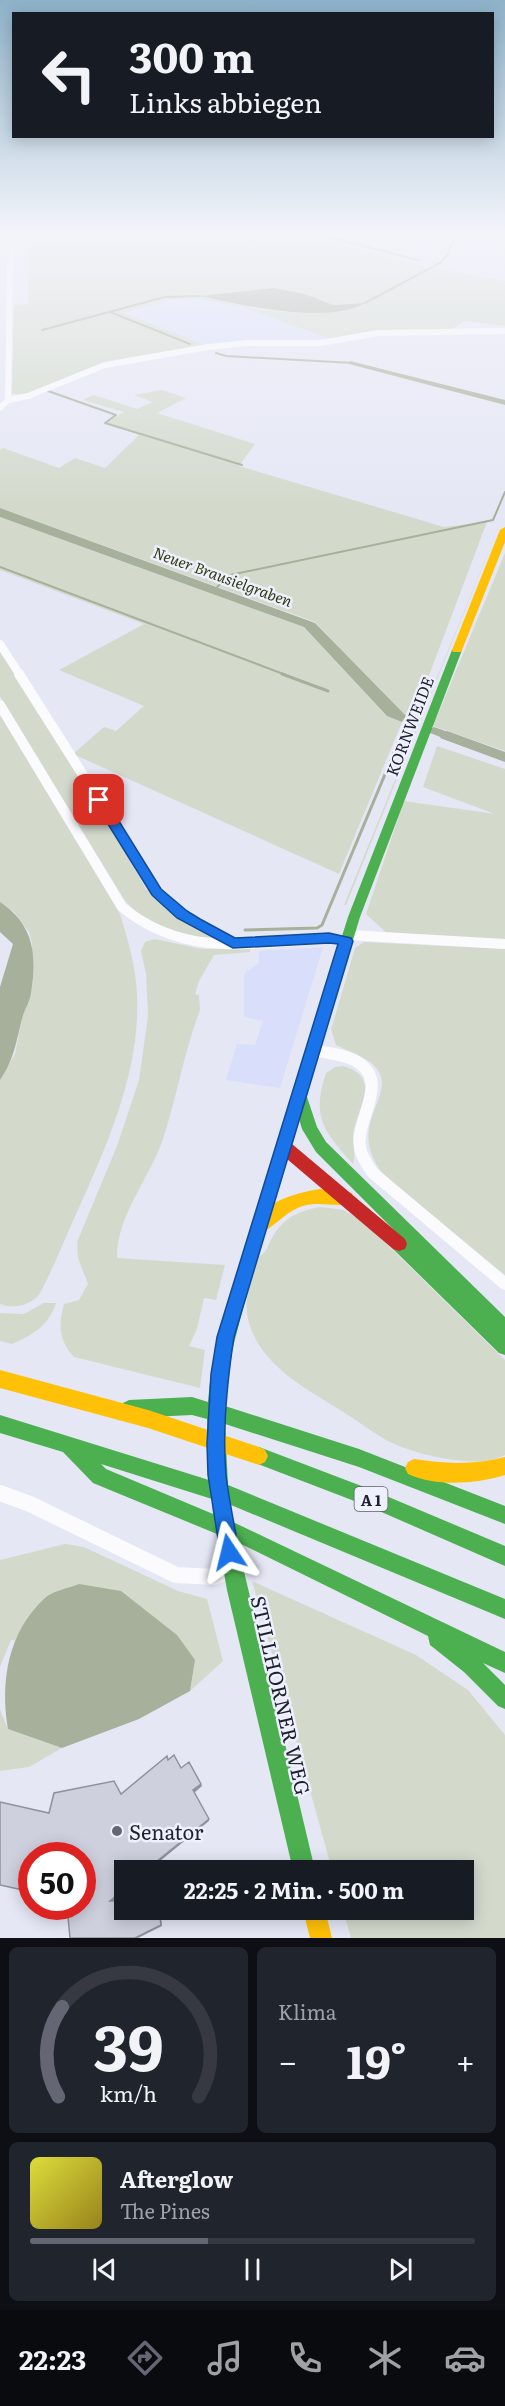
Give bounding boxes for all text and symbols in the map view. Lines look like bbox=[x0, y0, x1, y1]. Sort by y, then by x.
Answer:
text: 300 m bbox=[129, 24, 254, 86]
icon: left bbox=[30, 36, 108, 114]
text: Links abbiegen bbox=[129, 81, 322, 121]
water label: Neuer Brausielgraben bbox=[150, 540, 296, 612]
street label: KORNWEIDE bbox=[379, 673, 439, 779]
pin bbox=[73, 774, 124, 825]
icon: arrive bbox=[82, 783, 115, 816]
road number: A 1 bbox=[354, 1487, 388, 1511]
position arrow bbox=[197, 1520, 261, 1584]
street label: STILLHORNER WEG bbox=[244, 1592, 320, 1798]
place label: Senator bbox=[129, 1816, 204, 1846]
marker: Senator bbox=[110, 1824, 124, 1838]
speed limit sign: 50 bbox=[18, 1842, 96, 1920]
text: 22:25 · 2 Min. · 500 m bbox=[184, 1873, 404, 1906]
text: Klima bbox=[278, 1996, 337, 2026]
text: 39 bbox=[93, 1998, 164, 2090]
text: 19° bbox=[346, 2026, 407, 2093]
text: − bbox=[278, 2035, 297, 2084]
text: + bbox=[456, 2035, 475, 2084]
text: km/h bbox=[100, 2077, 157, 2109]
text: Afterglow bbox=[120, 2162, 233, 2195]
text: The Pines bbox=[120, 2195, 210, 2225]
icon: previous bbox=[88, 2253, 121, 2286]
icon: pause bbox=[236, 2253, 269, 2286]
icon: next bbox=[384, 2253, 417, 2286]
icon: directions bbox=[124, 2337, 166, 2379]
icon: music bbox=[204, 2337, 246, 2379]
icon: phone bbox=[284, 2337, 326, 2379]
icon: climate bbox=[364, 2337, 406, 2379]
icon: car bbox=[444, 2337, 486, 2379]
text: 22:23 bbox=[19, 2338, 86, 2378]

